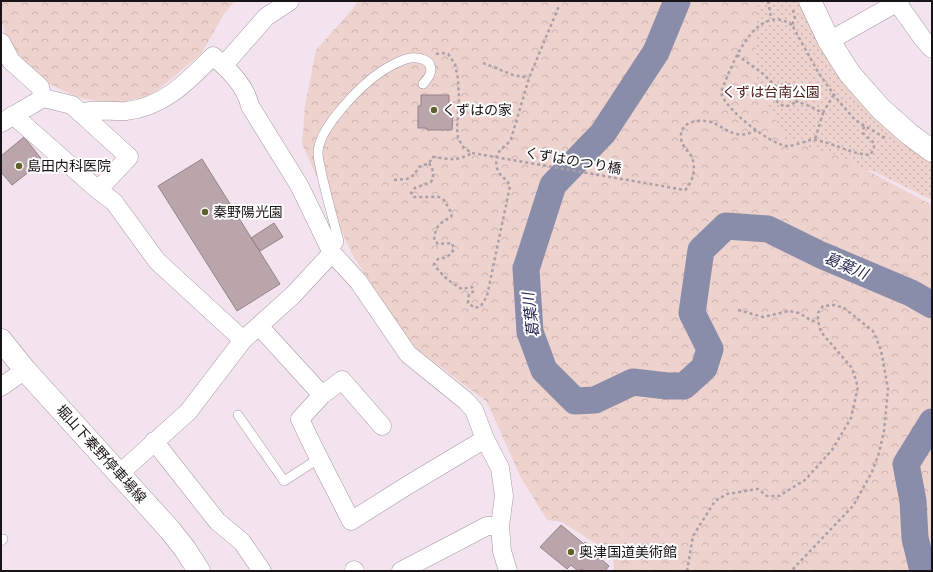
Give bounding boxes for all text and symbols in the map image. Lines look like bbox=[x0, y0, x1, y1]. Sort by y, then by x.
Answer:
park label: くずは台南公園 bbox=[722, 83, 820, 102]
place label: くずはの家 bbox=[442, 101, 512, 120]
marker: くずはの家 bbox=[429, 105, 439, 115]
street label: くずはのつり橋 bbox=[523, 143, 623, 179]
place label: 島田内科医院 bbox=[27, 157, 111, 176]
marker: 島田内科医院 bbox=[14, 161, 24, 171]
place label: 秦野陽光園 bbox=[213, 203, 283, 222]
marker: 秦野陽光園 bbox=[200, 207, 210, 217]
water label: 葛葉川 bbox=[821, 248, 872, 285]
water label: 葛葉川 bbox=[518, 289, 544, 339]
street label: 堀山下秦野停車場線 bbox=[52, 401, 150, 507]
place label: 奥津国道美術館 bbox=[579, 543, 677, 562]
marker: 奥津国道美術館 bbox=[566, 547, 576, 557]

